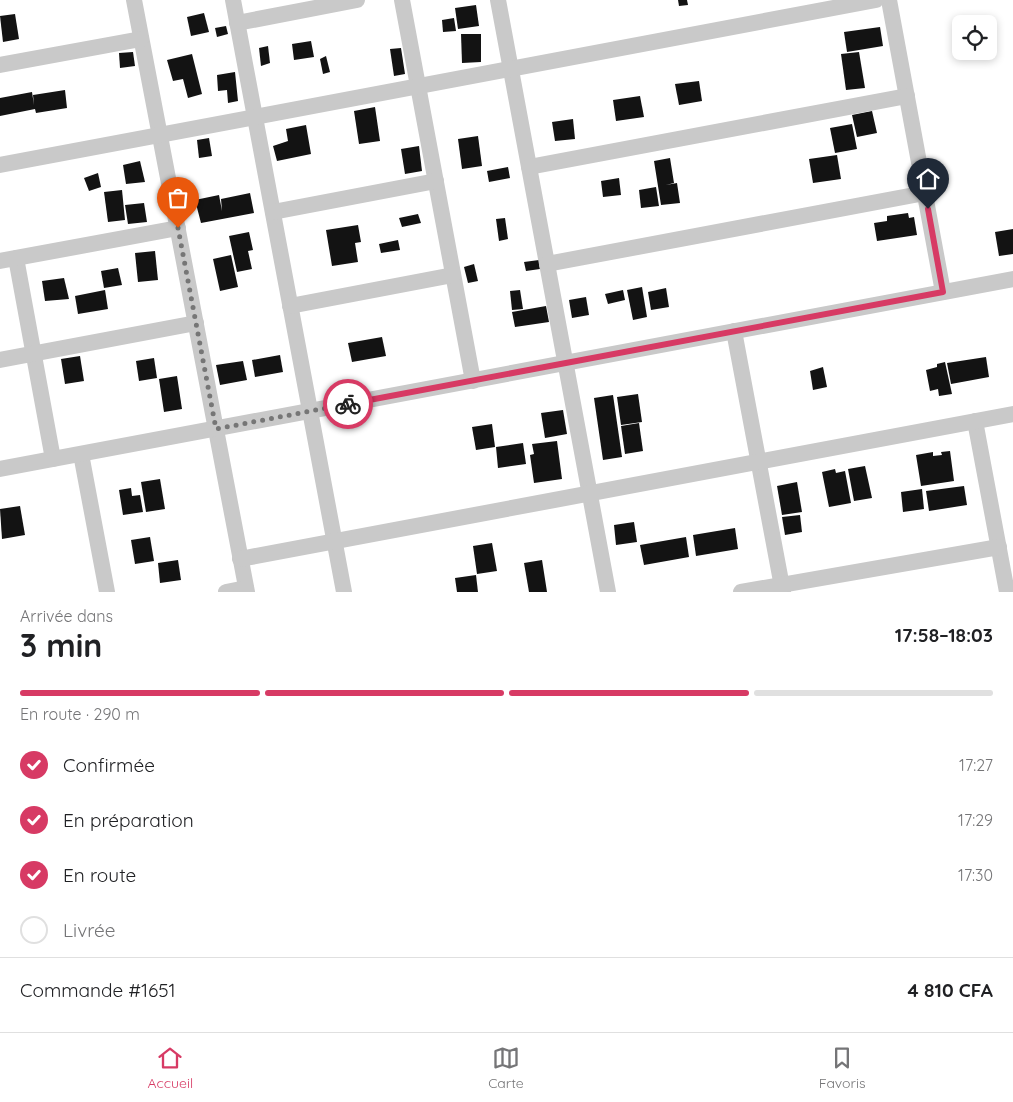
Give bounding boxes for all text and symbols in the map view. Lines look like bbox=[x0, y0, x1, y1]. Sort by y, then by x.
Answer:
map controls bbox=[952, 15, 997, 60]
button: locate bbox=[952, 15, 997, 60]
pin bbox=[907, 158, 949, 209]
icon: home bbox=[914, 165, 942, 193]
pin bbox=[157, 177, 199, 228]
icon: bag bbox=[164, 184, 192, 212]
courier bbox=[323, 379, 373, 429]
icon: bike bbox=[334, 390, 362, 418]
text: Arrivée dans bbox=[20, 606, 113, 626]
text: 17:58–18:03 bbox=[895, 623, 993, 647]
text: 3 min bbox=[20, 625, 102, 665]
text: En route · 290 m bbox=[20, 704, 140, 724]
icon: check bbox=[20, 751, 48, 779]
text: Confirmée bbox=[63, 753, 155, 777]
text: 17:27 bbox=[959, 755, 993, 775]
icon: check bbox=[20, 806, 48, 834]
text: En préparation bbox=[63, 808, 194, 832]
text: 17:29 bbox=[958, 810, 993, 830]
icon: check bbox=[20, 861, 48, 889]
text: En route bbox=[63, 863, 136, 887]
text: 17:30 bbox=[958, 865, 993, 885]
text: Livrée bbox=[63, 918, 116, 942]
text: Commande #1651 bbox=[20, 978, 176, 1002]
text: 4 810 CFA bbox=[908, 978, 993, 1002]
tab: Accueil bbox=[148, 1044, 193, 1092]
tab: Carte bbox=[488, 1044, 524, 1092]
tab: Favoris bbox=[819, 1044, 865, 1092]

